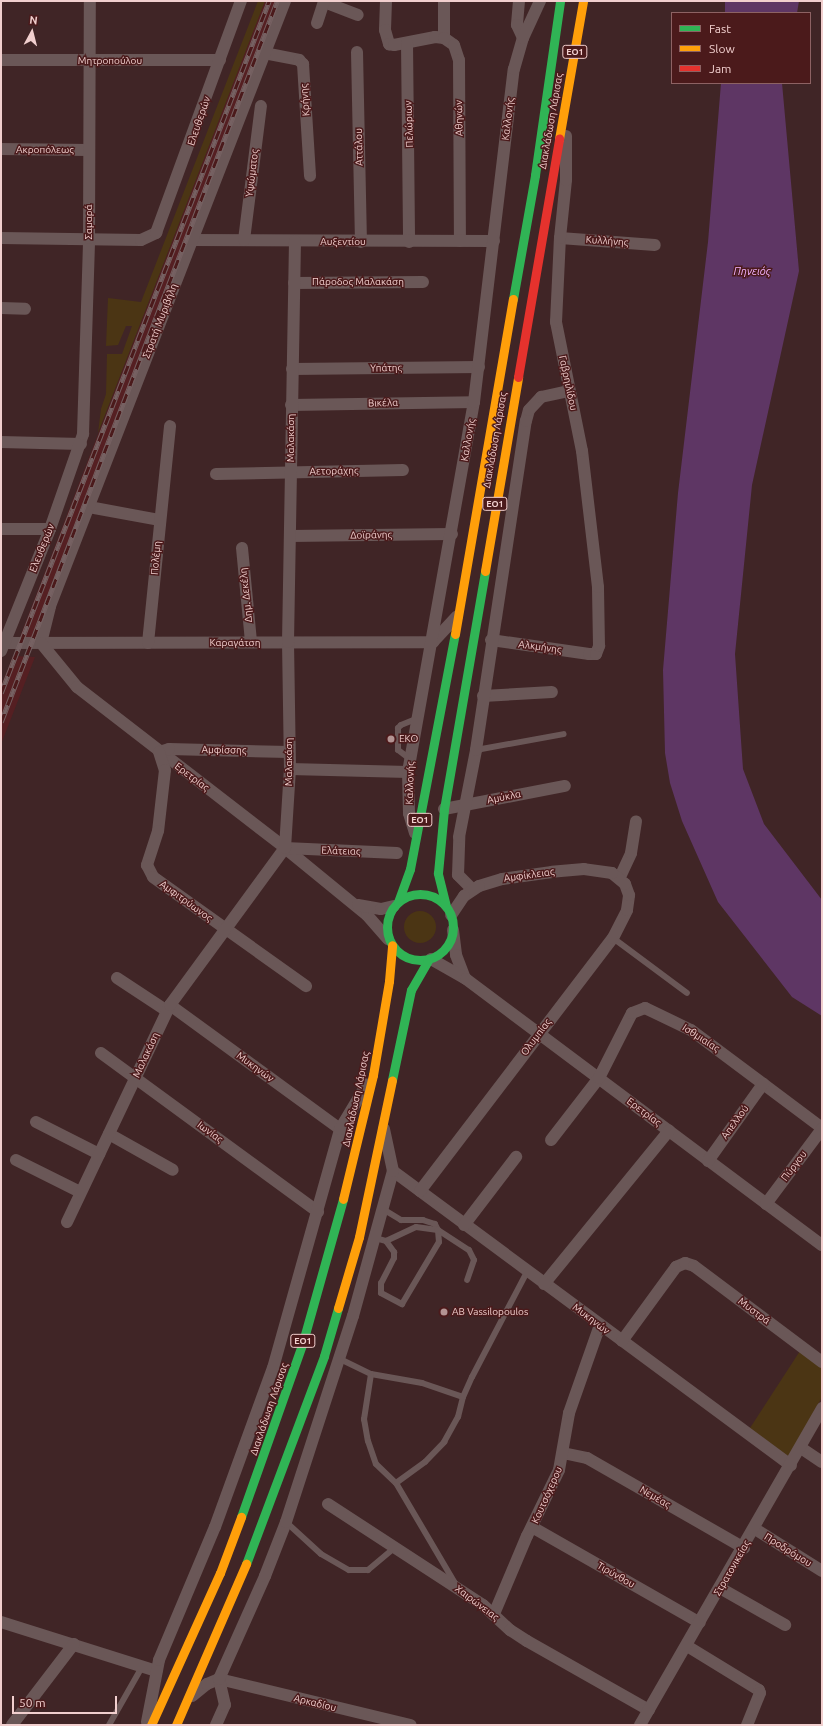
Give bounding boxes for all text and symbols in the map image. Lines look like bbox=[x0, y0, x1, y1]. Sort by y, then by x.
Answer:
north arrow bbox=[12, 12, 52, 52]
legend bbox=[671, 12, 811, 84]
text: N bbox=[29, 14, 38, 27]
text: Fast bbox=[709, 22, 731, 35]
text: Slow bbox=[709, 42, 735, 55]
road number: ΕΟ1 bbox=[562, 45, 588, 59]
street label: Μητροπούλου bbox=[78, 55, 142, 67]
text: Jam bbox=[709, 62, 731, 75]
street label: Διακλάδωση Λάρισας bbox=[537, 72, 565, 170]
street label: Κρήνης bbox=[298, 83, 312, 117]
street label: Ελευθερών bbox=[185, 95, 213, 147]
street label: Καλλoνής bbox=[499, 97, 517, 141]
street label: Πελώριων bbox=[402, 100, 416, 148]
street label: Αθηνών bbox=[453, 100, 465, 136]
street label: Αττάλου bbox=[353, 128, 365, 166]
street label: Ακροπόλεως bbox=[16, 144, 74, 156]
street label: Υψώματος bbox=[243, 148, 261, 198]
street label: Σαμαρά bbox=[83, 204, 95, 240]
street label: Κυλλήνης bbox=[585, 234, 629, 248]
street label: Αυξεντίου bbox=[320, 236, 366, 248]
water label: Πηνειός bbox=[734, 264, 770, 278]
street label: Πάροδος Μαλακάση bbox=[312, 276, 404, 288]
street label: Στρατή Μυριβήλη bbox=[140, 282, 180, 360]
street label: Γαβρηιλίδου bbox=[556, 354, 580, 412]
street label: Υπάτης bbox=[370, 362, 402, 374]
street label: Διακλάδωση Λάρισας bbox=[481, 391, 509, 489]
street label: Βικέλα bbox=[368, 397, 398, 409]
street label: Μαλακάση bbox=[285, 414, 297, 462]
street label: Καλλoνής bbox=[458, 418, 478, 462]
street label: Αετοράχης bbox=[309, 465, 359, 477]
road number: ΕΟ1 bbox=[482, 497, 508, 511]
street label: Ελευθερών bbox=[27, 522, 57, 574]
street label: Δοϊράνης bbox=[350, 529, 392, 541]
street label: Πολέμη bbox=[149, 540, 163, 576]
street label: Δημ. Δεκέλη bbox=[237, 567, 255, 623]
street label: Καραγάτση bbox=[210, 637, 260, 649]
street label: Αλκμήνης bbox=[518, 638, 562, 656]
place label: EKO bbox=[399, 733, 418, 745]
marker: EKO bbox=[386, 734, 396, 744]
street label: Μαλακάση bbox=[283, 738, 295, 786]
street label: Αμφίσσης bbox=[201, 744, 247, 756]
street label: Ερετρίας bbox=[172, 760, 212, 794]
street label: Καλλoνής bbox=[403, 761, 417, 805]
street label: Αμύκλα bbox=[486, 788, 522, 806]
road number: ΕΟ1 bbox=[407, 813, 433, 827]
street label: Ελάτειας bbox=[321, 844, 361, 858]
street label: Αμφίκλειας bbox=[503, 866, 555, 884]
street label: Αμφιτρύωνος bbox=[157, 878, 215, 924]
street label: Ολυμπίας bbox=[518, 1016, 554, 1058]
street label: Ισθμιαίας bbox=[680, 1021, 722, 1055]
street label: Μαλακάση bbox=[130, 1030, 162, 1080]
street label: Μυκηνών bbox=[234, 1049, 276, 1085]
street label: Διακλάδωση Λάρισας bbox=[340, 1050, 372, 1148]
street label: Ερετρίας bbox=[624, 1095, 664, 1129]
street label: Απελλού bbox=[719, 1103, 751, 1141]
street label: Ιωνίας bbox=[195, 1119, 225, 1145]
street label: Πύργου bbox=[779, 1148, 809, 1184]
street label: Μυστρά bbox=[736, 1295, 772, 1327]
street label: Μυκηνών bbox=[570, 1301, 612, 1337]
place label: AB Vassilopoulos bbox=[452, 1306, 528, 1318]
marker: AB Vassilopoulos bbox=[439, 1307, 449, 1317]
road number: ΕΟ1 bbox=[290, 1334, 316, 1348]
street label: Διακλάδωση Λάρισας bbox=[248, 1361, 290, 1457]
street label: Κουτσόχερου bbox=[529, 1465, 565, 1525]
street label: Νεμέας bbox=[638, 1483, 672, 1511]
street label: Προδρόμου bbox=[762, 1531, 814, 1569]
street label: Στρατονικείας bbox=[711, 1538, 753, 1598]
street label: Τιρύνθου bbox=[595, 1559, 637, 1591]
street label: Χαιρώνειας bbox=[453, 1583, 501, 1623]
scale bar bbox=[14, 1688, 119, 1714]
street label: Αρκαδίου bbox=[292, 1692, 338, 1714]
text: 50 m bbox=[19, 1696, 46, 1709]

